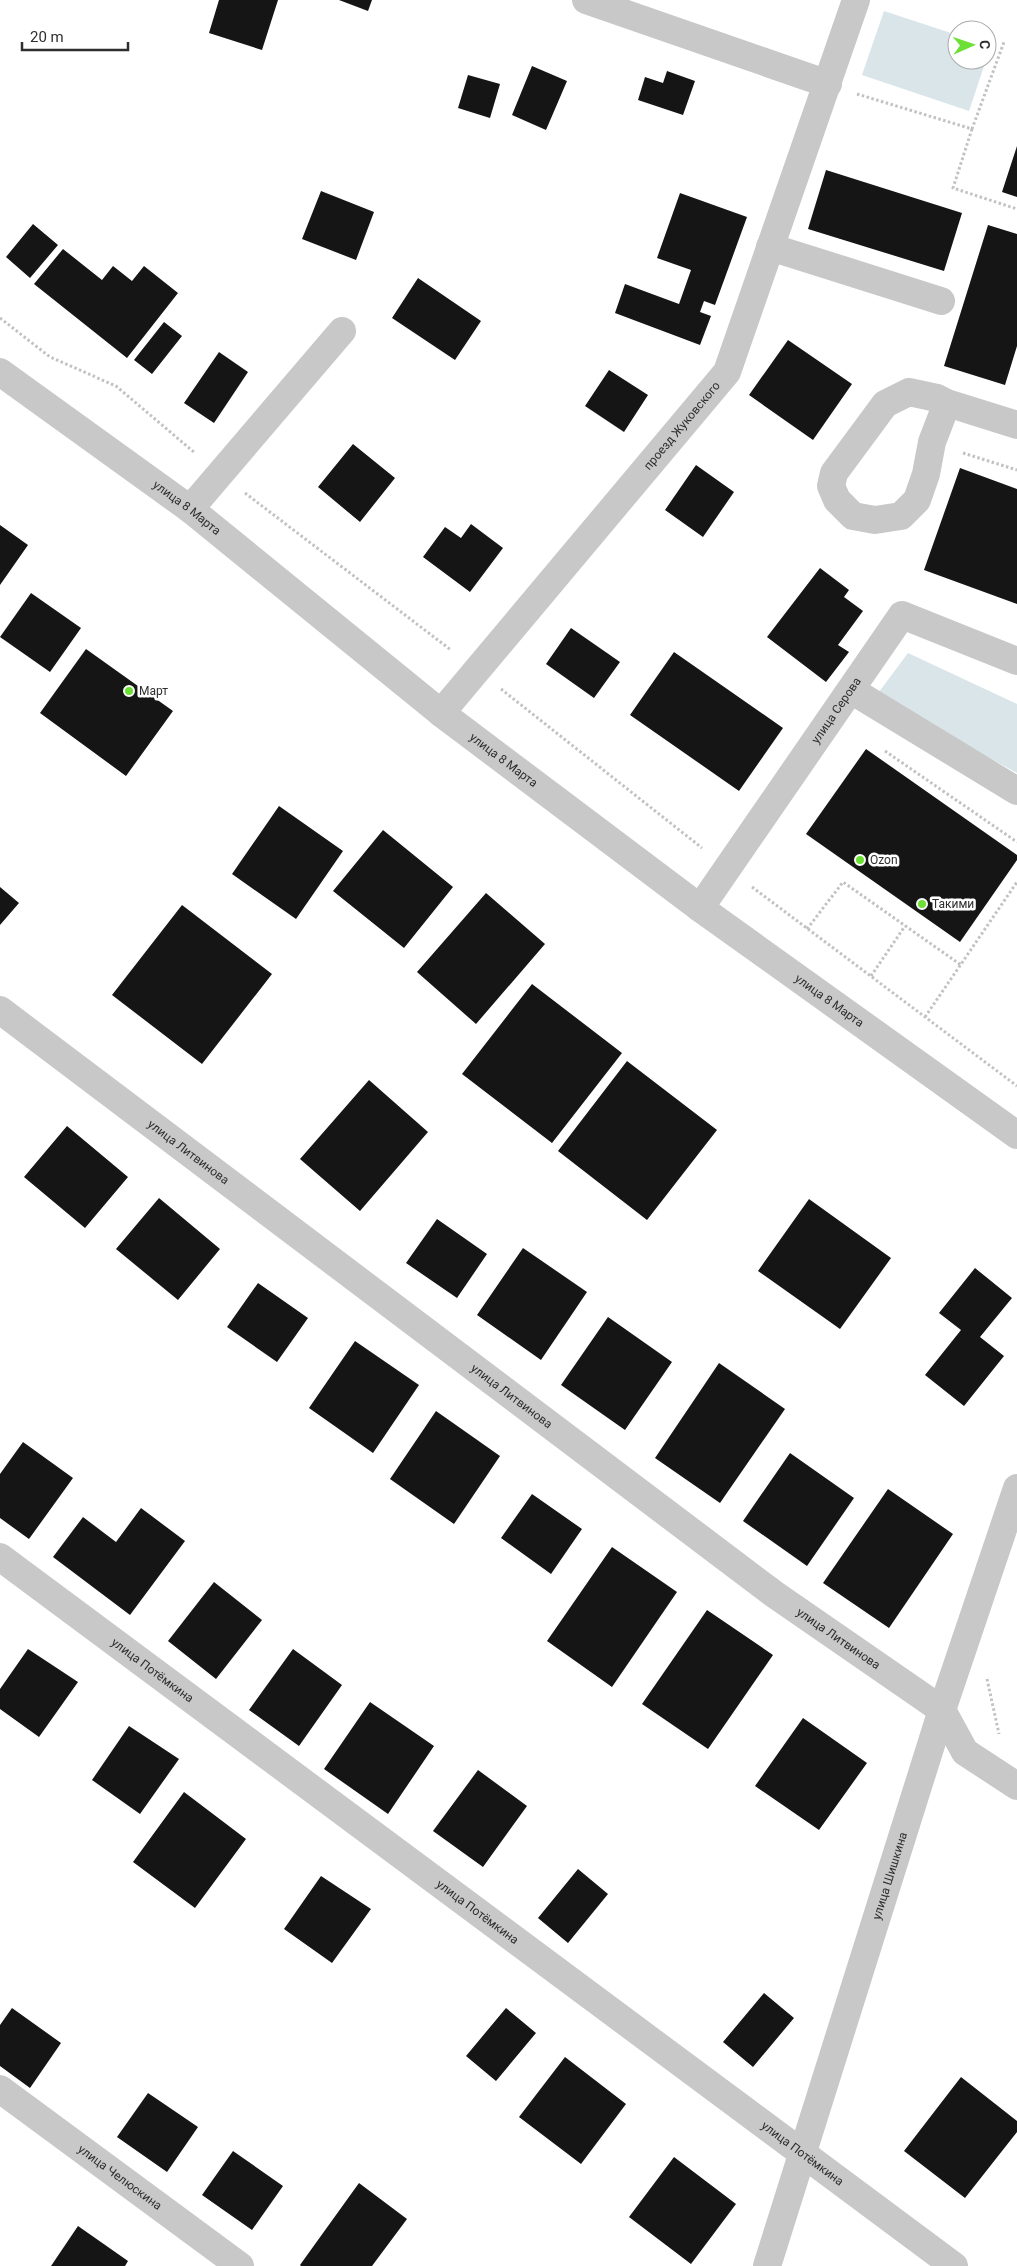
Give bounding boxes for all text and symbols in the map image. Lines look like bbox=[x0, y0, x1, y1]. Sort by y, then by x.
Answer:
scale bar bbox=[22, 20, 129, 52]
north arrow bbox=[947, 20, 997, 70]
text: 20 m bbox=[30, 28, 64, 46]
text: С bbox=[977, 40, 993, 49]
street label: проезд Жуковского bbox=[641, 379, 723, 473]
street label: улица 8 Марта bbox=[150, 478, 223, 538]
street label: улица Серова bbox=[809, 675, 864, 746]
place label: Март bbox=[139, 684, 168, 698]
marker: Март bbox=[123, 685, 135, 697]
street label: улица 8 Марта bbox=[467, 730, 540, 790]
place label: Ozon bbox=[870, 853, 898, 867]
marker: Ozon bbox=[854, 854, 866, 866]
place label: Такими bbox=[932, 897, 974, 911]
marker: Такими bbox=[916, 898, 928, 910]
street label: улица 8 Марта bbox=[792, 971, 866, 1030]
street label: улица Литвинова bbox=[145, 1117, 232, 1187]
street label: улица Литвинова bbox=[468, 1361, 555, 1431]
street label: улица Литвинова bbox=[794, 1605, 883, 1672]
street label: улица Потёмкина bbox=[109, 1635, 196, 1705]
street label: улица Шишкина bbox=[869, 1830, 910, 1921]
street label: улица Потёмкина bbox=[434, 1877, 521, 1947]
street label: улица Потёмкина bbox=[759, 2118, 846, 2189]
street label: улица Челюскина bbox=[75, 2142, 164, 2213]

